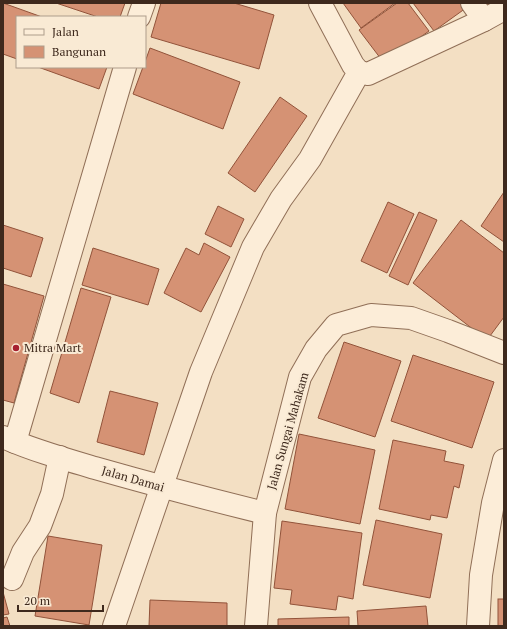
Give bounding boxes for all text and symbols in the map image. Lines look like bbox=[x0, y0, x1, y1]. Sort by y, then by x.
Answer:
legend bbox=[16, 16, 146, 68]
text: Jalan bbox=[52, 24, 79, 39]
text: Bangunan bbox=[52, 44, 106, 59]
place label: Mitra Mart bbox=[24, 340, 82, 355]
marker: Mitra Mart bbox=[11, 343, 21, 353]
street label: Jalan Sungai Mahakam bbox=[264, 370, 312, 491]
street label: Jalan Damai bbox=[100, 462, 167, 495]
scale bar bbox=[18, 587, 103, 613]
text: 20 m bbox=[24, 593, 51, 608]

